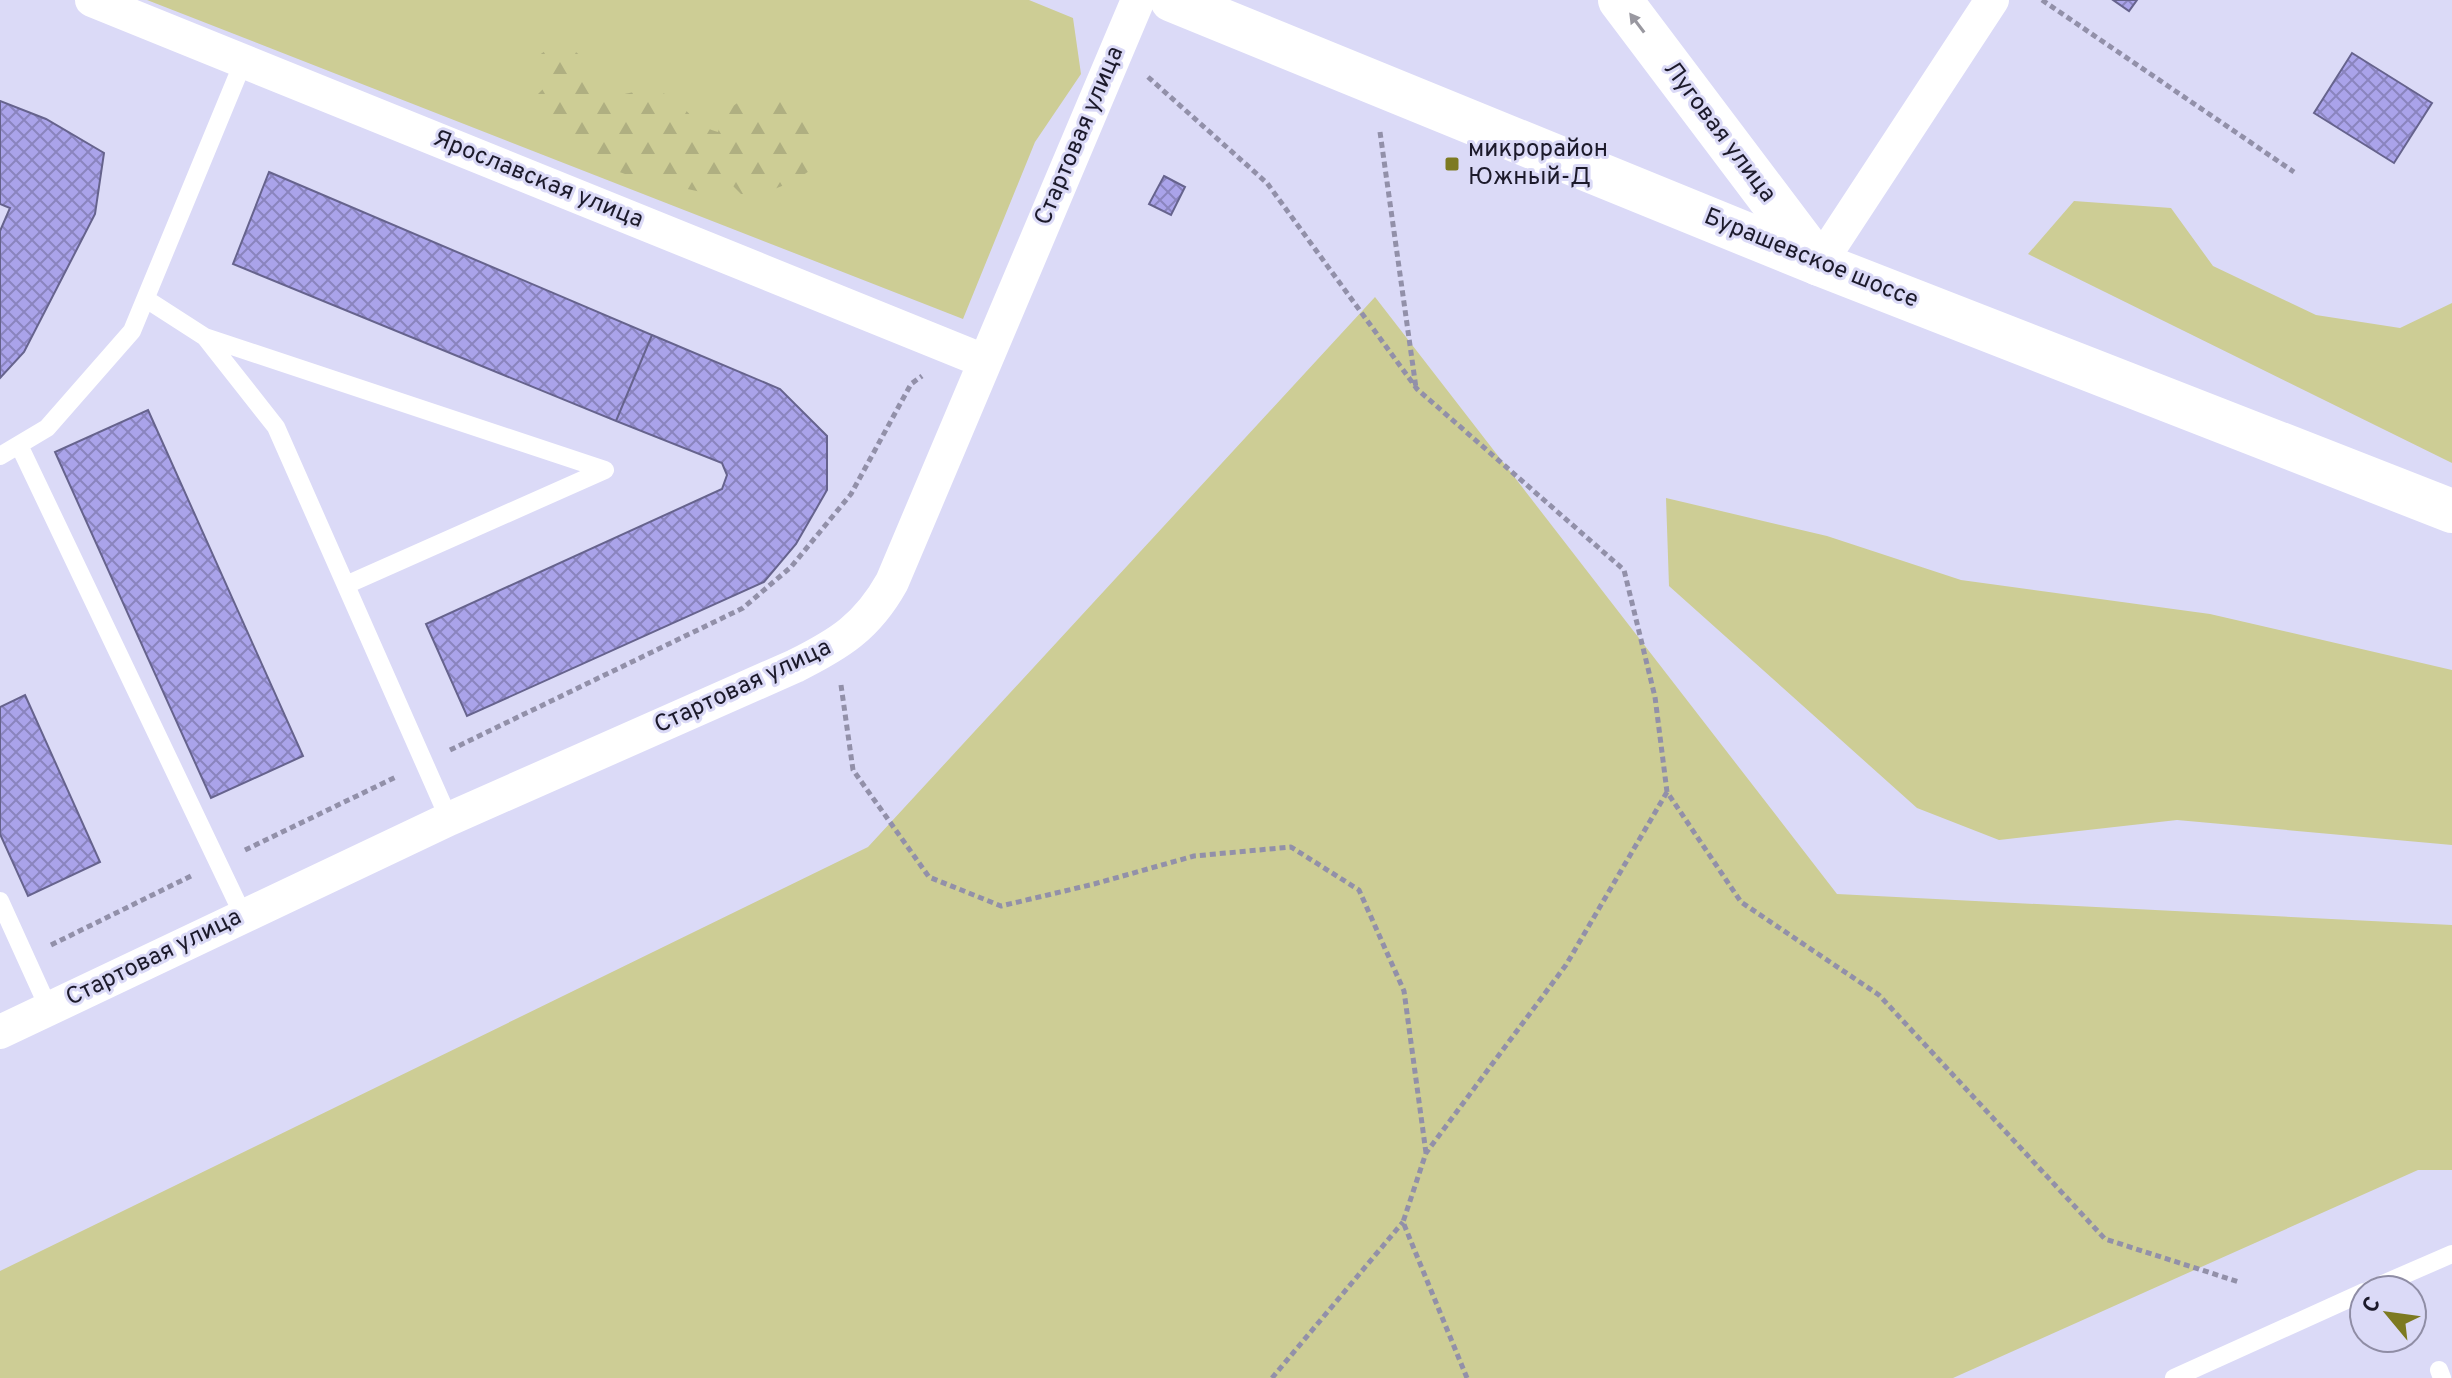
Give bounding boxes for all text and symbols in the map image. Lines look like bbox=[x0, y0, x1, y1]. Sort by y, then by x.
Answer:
one-way arrow bbox=[1629, 13, 1645, 33]
street label: Стартовая улица bbox=[1029, 42, 1131, 230]
street label: Луговая улица bbox=[1656, 55, 1782, 209]
street label: Ярославская улица bbox=[428, 124, 648, 236]
place label: микрорайон Южный-Д bbox=[1468, 135, 1608, 193]
marker: микрорайон Южный-Д bbox=[1443, 155, 1461, 173]
street label: Бурашевское шоссе bbox=[1699, 202, 1923, 316]
street label: Стартовая улица bbox=[650, 633, 836, 741]
street label: Стартовая улица bbox=[61, 903, 247, 1013]
north arrow bbox=[2348, 1274, 2428, 1354]
text: С bbox=[2357, 1293, 2388, 1318]

